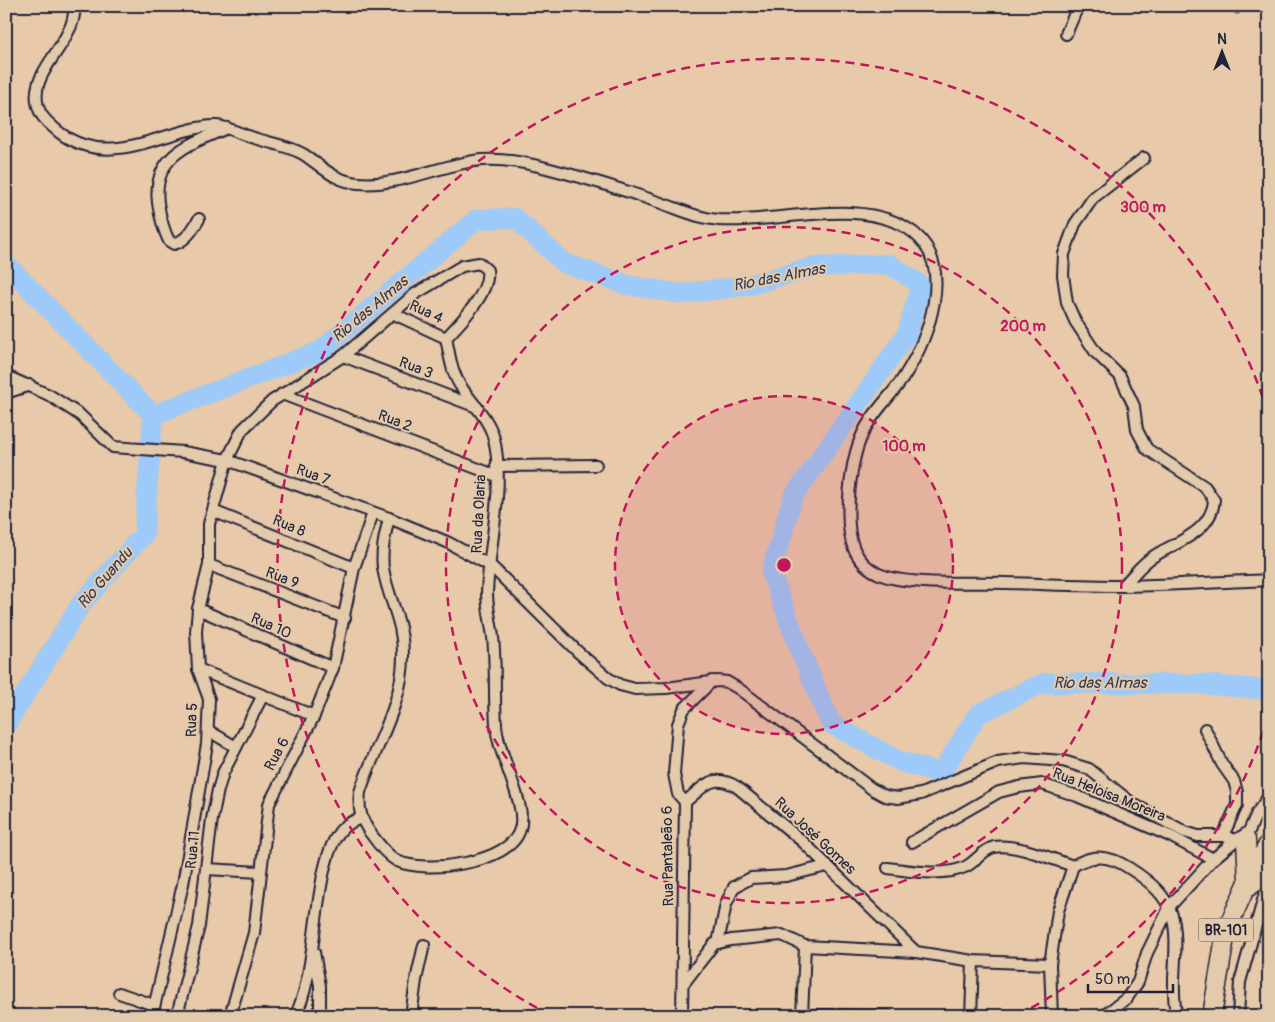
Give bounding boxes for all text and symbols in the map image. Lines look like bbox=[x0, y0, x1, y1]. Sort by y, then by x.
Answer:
north arrow bbox=[1198, 28, 1248, 78]
text: N bbox=[1217, 31, 1227, 48]
text: 300 m bbox=[1120, 198, 1166, 217]
water label: Rio das Almas bbox=[731, 258, 828, 296]
water label: Rio das Almas bbox=[328, 270, 413, 347]
street label: Rua 4 bbox=[406, 296, 446, 328]
text: 200 m bbox=[1000, 317, 1046, 336]
street label: Rua 3 bbox=[396, 353, 436, 383]
street label: Rua 2 bbox=[375, 406, 415, 436]
text: 100 m bbox=[883, 437, 925, 456]
street label: Rua 7 bbox=[294, 460, 332, 490]
street label: Rua da Olaria bbox=[467, 474, 491, 554]
street label: Rua 8 bbox=[270, 511, 309, 541]
water label: Rio Guandu bbox=[73, 543, 138, 613]
centre of rings bbox=[775, 556, 793, 574]
street label: Rua 9 bbox=[263, 563, 301, 593]
street label: Rua 10 bbox=[248, 609, 294, 643]
water label: Rio das Almas bbox=[1053, 673, 1148, 693]
street label: Rua 5 bbox=[182, 703, 202, 737]
street label: Rua 6 bbox=[260, 734, 294, 774]
street label: Rua Heloisa Moreira bbox=[1050, 764, 1168, 826]
street label: Rua José Gomes bbox=[770, 793, 860, 879]
street label: Rua Pantaleão 6 bbox=[658, 805, 678, 907]
street label: Rua 11 bbox=[182, 830, 204, 870]
road number: BR-101 bbox=[1198, 918, 1254, 942]
scale bar bbox=[1088, 962, 1172, 994]
text: 50 m bbox=[1095, 970, 1130, 989]

